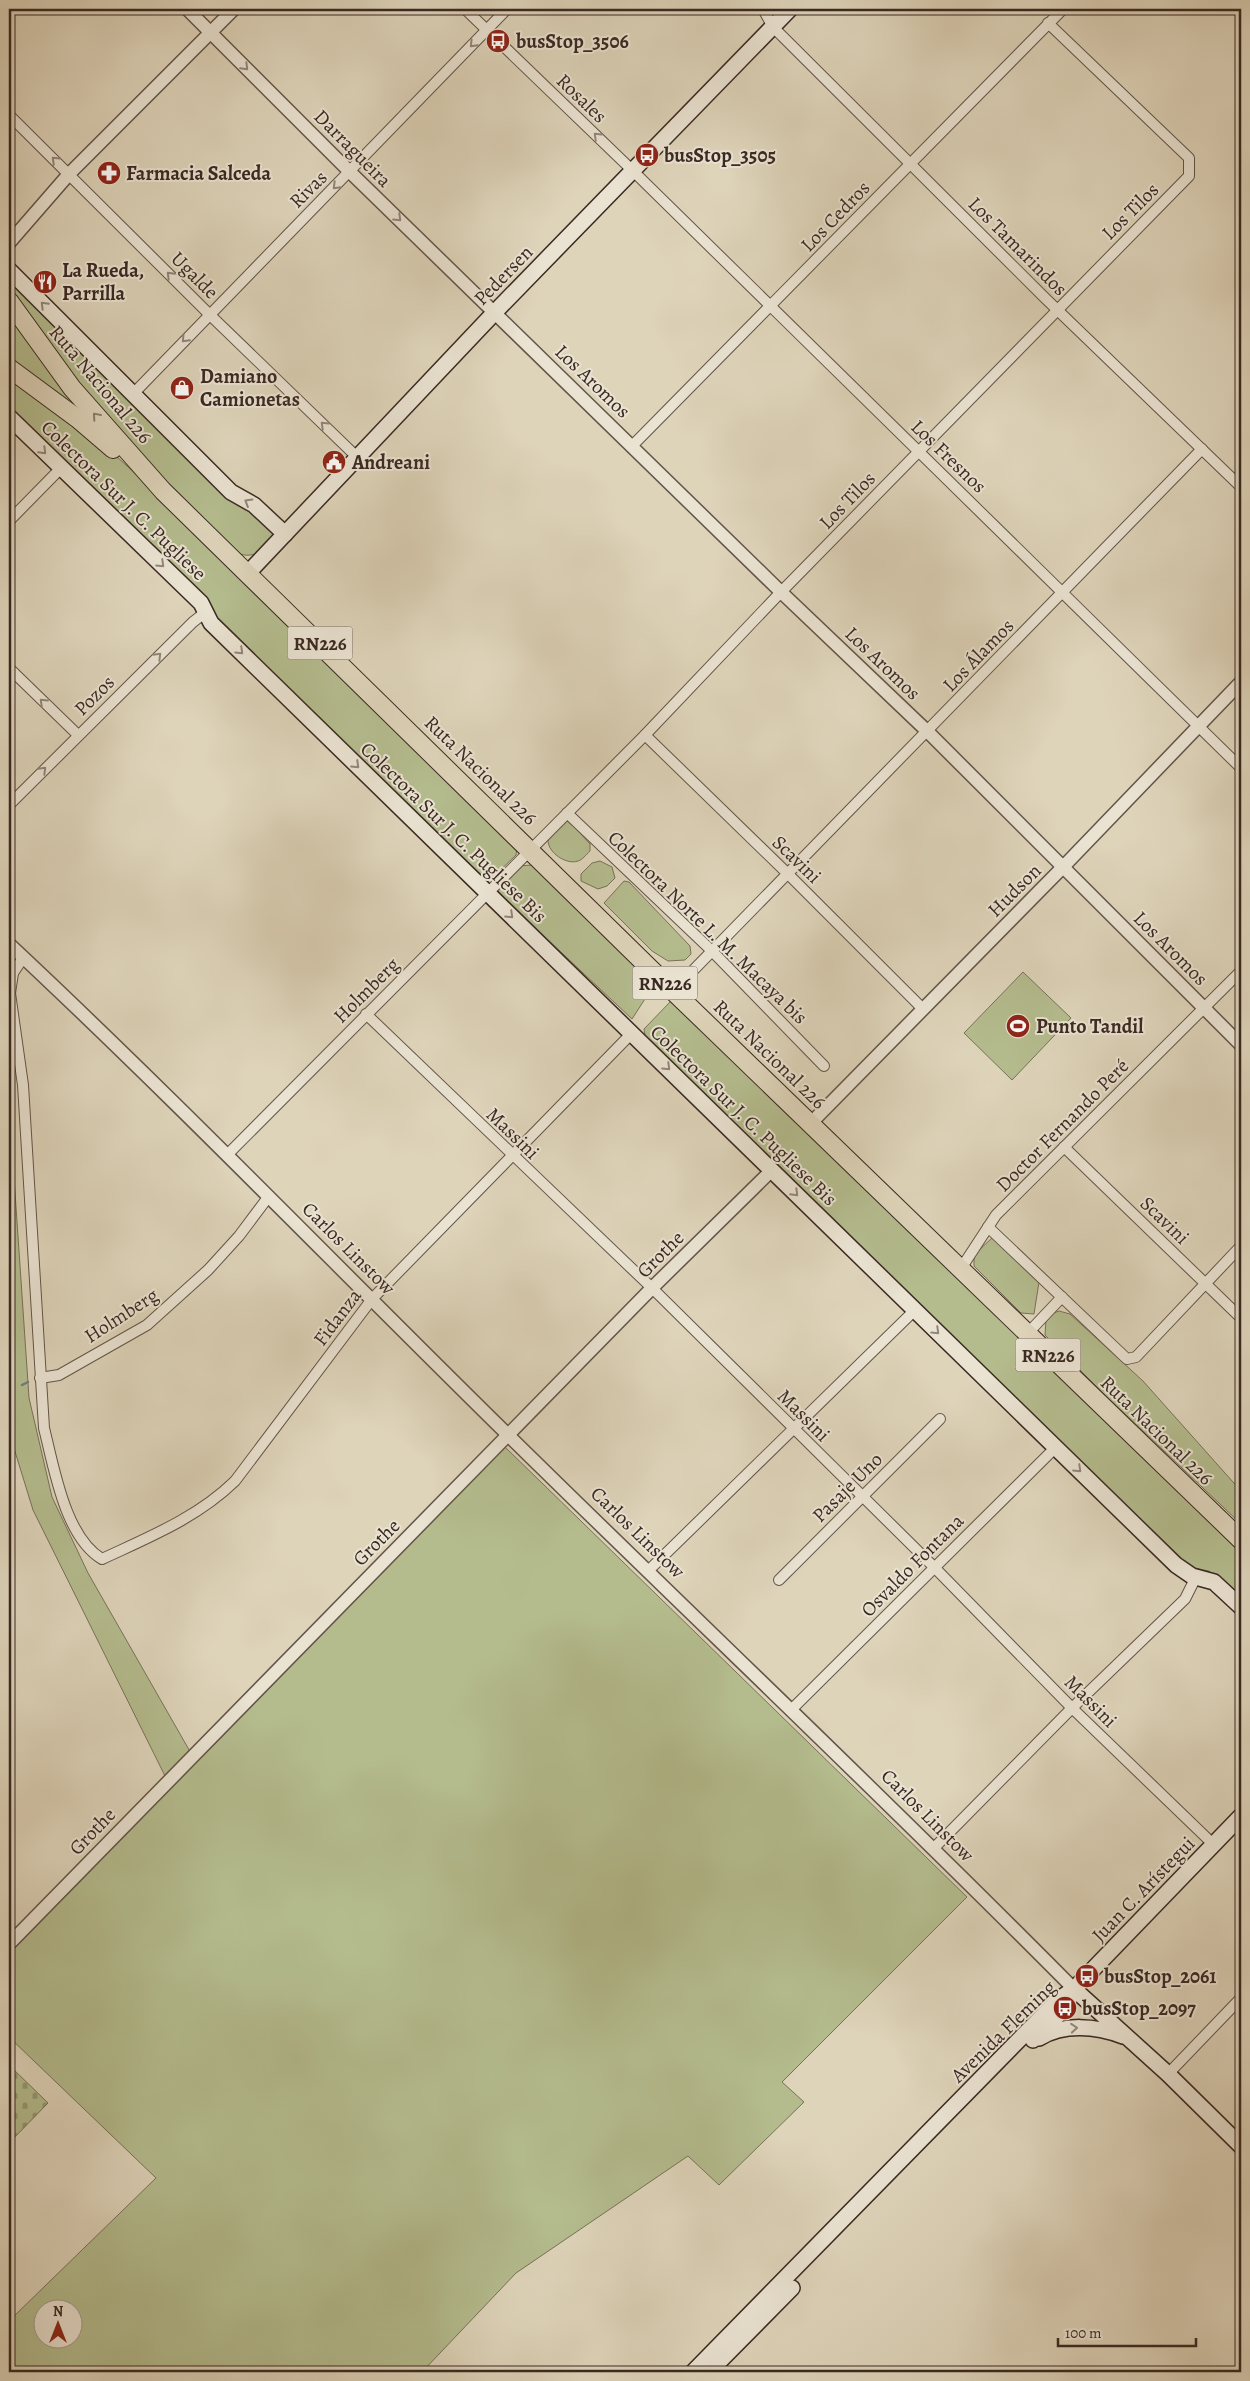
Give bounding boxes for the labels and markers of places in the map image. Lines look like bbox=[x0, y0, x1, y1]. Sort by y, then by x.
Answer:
bus stop icon: busStop_3506 bbox=[485, 28, 511, 54]
place label: busStop_3506 bbox=[515, 28, 629, 55]
bus stop icon: busStop_3505 bbox=[634, 142, 660, 168]
place label: busStop_3505 bbox=[663, 142, 776, 169]
pharmacy icon: Farmacia Salceda bbox=[96, 160, 122, 186]
place label: Farmacia Salceda bbox=[126, 160, 271, 187]
place label: La Rueda, Parrilla bbox=[62, 257, 144, 307]
restaurant icon: La Rueda, Parrilla bbox=[32, 269, 58, 295]
place label: Damiano Camionetas bbox=[200, 363, 300, 413]
shop icon: Damiano Camionetas bbox=[169, 375, 195, 401]
public building icon: Andreani bbox=[321, 449, 347, 475]
place label: Andreani bbox=[351, 449, 430, 476]
sports icon: Punto Tandil bbox=[1005, 1013, 1031, 1039]
place label: Punto Tandil bbox=[1036, 1013, 1144, 1040]
bus stop icon: busStop_2061 bbox=[1074, 1963, 1100, 1989]
place label: busStop_2061 bbox=[1103, 1963, 1216, 1990]
bus stop icon: busStop_2097 bbox=[1052, 1995, 1078, 2021]
place label: busStop_2097 bbox=[1081, 1995, 1196, 2022]

